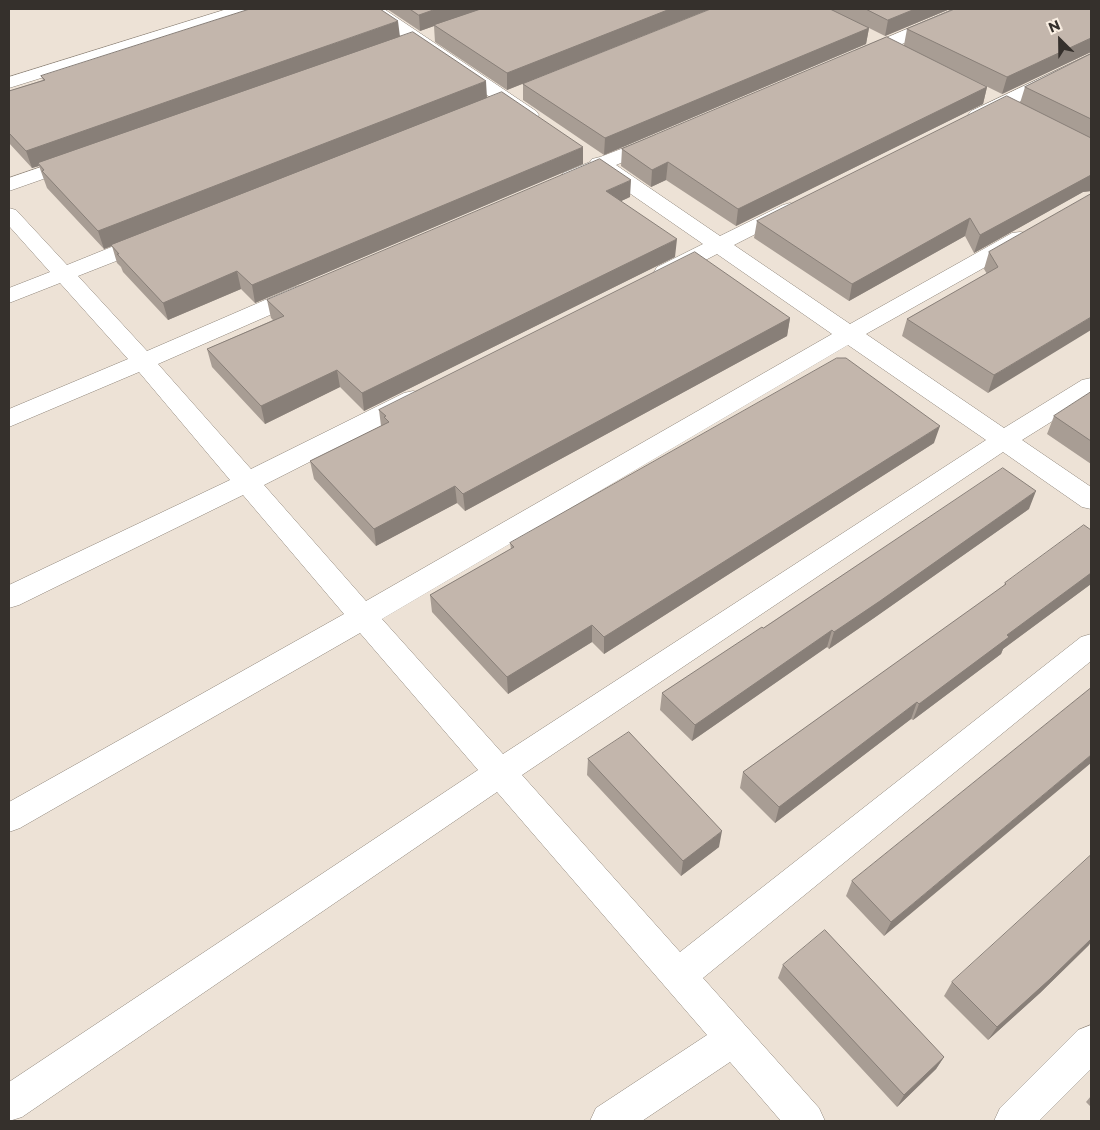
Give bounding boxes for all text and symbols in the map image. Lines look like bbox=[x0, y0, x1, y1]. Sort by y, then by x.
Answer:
north arrow bbox=[1035, 15, 1085, 65]
text: N bbox=[1045, 16, 1063, 37]

